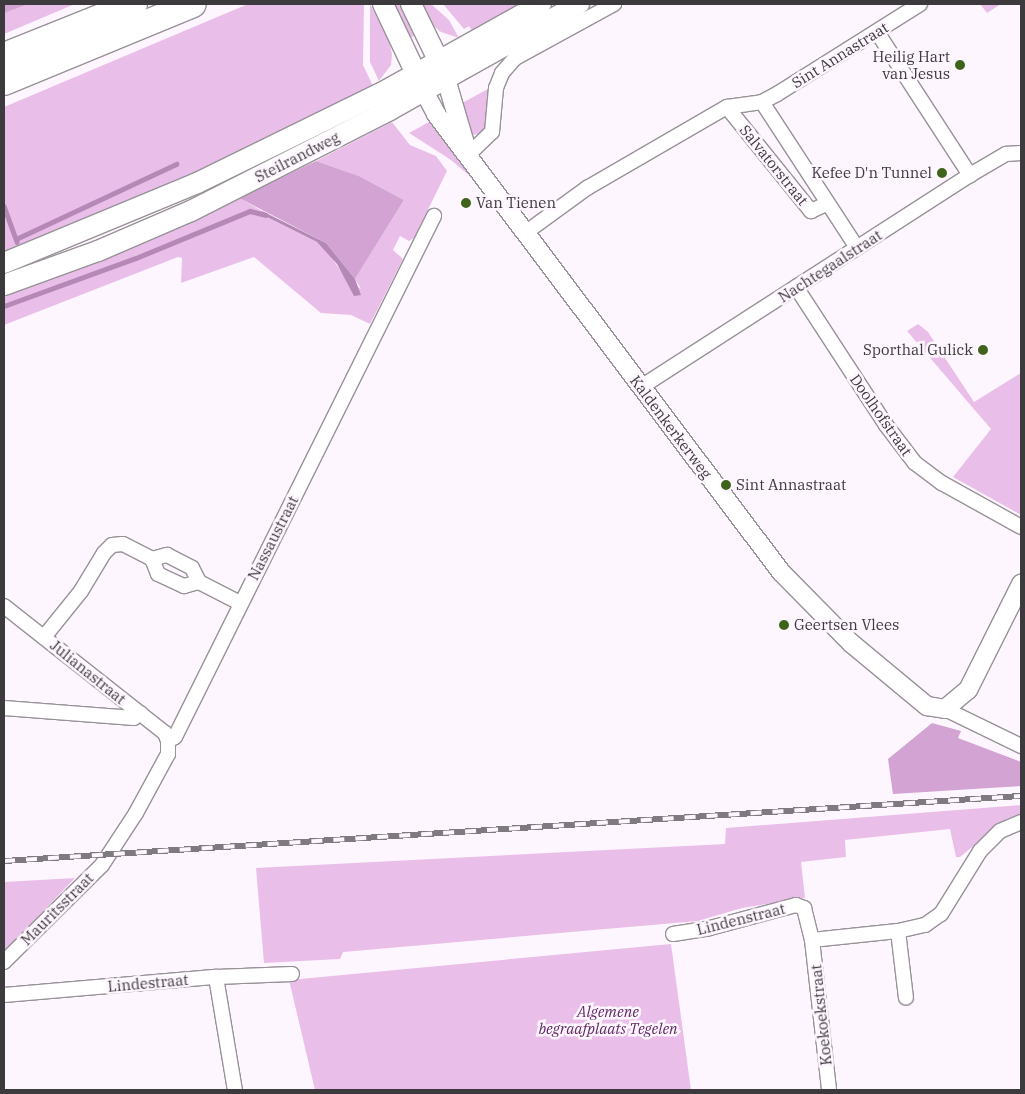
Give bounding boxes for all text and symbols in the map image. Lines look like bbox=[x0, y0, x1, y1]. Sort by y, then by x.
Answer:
street label: Sint Annastraat bbox=[788, 18, 892, 92]
place label: Heilig Hart van Jesus bbox=[872, 47, 950, 82]
marker: Heilig Hart van Jesus bbox=[954, 59, 966, 71]
street label: Salvatorstraat bbox=[736, 121, 812, 209]
street label: Steilrandweg bbox=[252, 128, 342, 186]
place label: Kefee D'n Tunnel bbox=[812, 164, 932, 182]
marker: Kefee D'n Tunnel bbox=[936, 167, 948, 179]
place label: Van Tienen bbox=[476, 194, 556, 212]
marker: Van Tienen bbox=[460, 197, 472, 209]
street label: Nachtegaalstraat bbox=[775, 226, 885, 306]
place label: Sporthal Gulick bbox=[863, 341, 973, 359]
marker: Sporthal Gulick bbox=[977, 344, 989, 356]
street label: Doolhofstraat bbox=[846, 371, 916, 459]
street label: Kaldenkerkerweg bbox=[626, 372, 716, 482]
place label: Sint Annastraat bbox=[736, 476, 846, 494]
marker: Sint Annastraat bbox=[720, 479, 732, 491]
street label: Nassaustraat bbox=[244, 493, 302, 583]
place label: Geertsen Vlees bbox=[794, 616, 899, 634]
marker: Geertsen Vlees bbox=[778, 619, 790, 631]
street label: Julianastraat bbox=[47, 636, 129, 708]
street label: Mauritsstraat bbox=[17, 869, 97, 949]
street label: Lindenstraat bbox=[695, 899, 787, 939]
street label: Koekoekstraat bbox=[807, 964, 835, 1066]
street label: Lindestraat bbox=[107, 971, 189, 995]
park label: Algemene begraafplaats Tegelen bbox=[538, 1002, 678, 1037]

